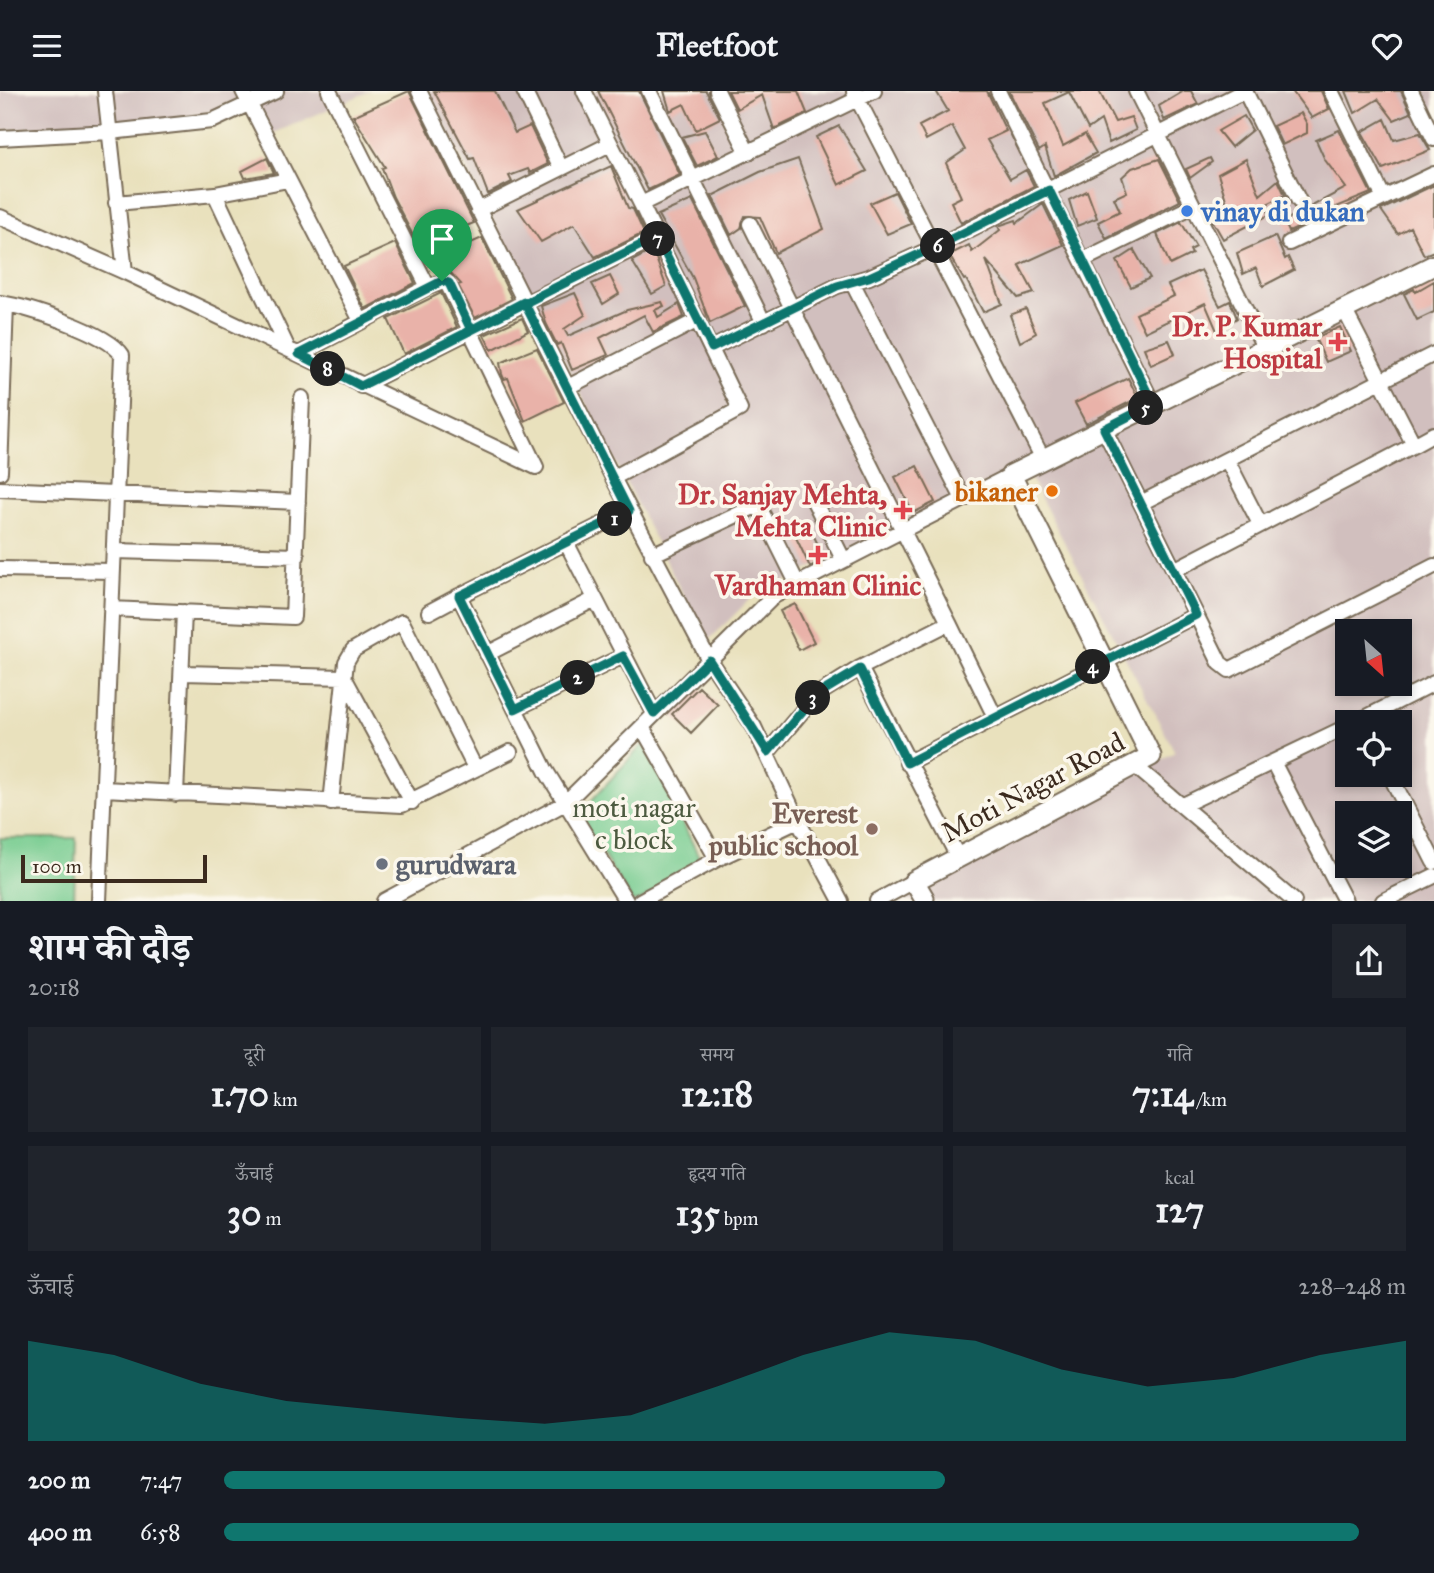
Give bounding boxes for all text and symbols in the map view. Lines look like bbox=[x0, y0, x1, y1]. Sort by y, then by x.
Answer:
text: Fleetfoot bbox=[656, 26, 778, 65]
icon: menu bbox=[28, 27, 66, 65]
icon: heart bbox=[1368, 27, 1406, 65]
place label: vinay di dukan bbox=[1200, 194, 1365, 229]
marker: vinay di dukan bbox=[1179, 203, 1195, 219]
pin bbox=[412, 209, 472, 281]
icon: arrive bbox=[423, 220, 461, 258]
pin: 7 bbox=[640, 221, 676, 257]
text: 7 bbox=[652, 227, 663, 250]
pin: 6 bbox=[920, 229, 956, 263]
text: 6 bbox=[933, 234, 942, 257]
place label: Dr. P. Kumar Hospital bbox=[1171, 309, 1323, 376]
marker: Dr. P. Kumar Hospital bbox=[1328, 332, 1348, 352]
pin: 8 bbox=[310, 351, 346, 387]
text: 8 bbox=[322, 357, 333, 380]
pin: 5 bbox=[1128, 391, 1164, 425]
text: 5 bbox=[1141, 396, 1150, 419]
place label: bikaner bbox=[954, 474, 1039, 509]
place label: Dr. Sanjay Mehta, Mehta Clinic bbox=[678, 477, 887, 544]
marker: bikaner bbox=[1044, 483, 1060, 499]
marker: Dr. Sanjay Mehta, Mehta Clinic bbox=[893, 500, 913, 520]
pin: 1 bbox=[598, 501, 632, 537]
text: 1 bbox=[611, 507, 618, 530]
marker: Vardhaman Clinic bbox=[808, 545, 828, 565]
place label: Vardhaman Clinic bbox=[714, 568, 921, 603]
north arrow bbox=[1335, 619, 1412, 697]
map controls bbox=[1335, 619, 1412, 878]
pin: 4 bbox=[1076, 649, 1110, 685]
text: 4 bbox=[1087, 655, 1098, 678]
pin: 2 bbox=[560, 661, 596, 695]
text: 2 bbox=[573, 666, 582, 689]
pin: 3 bbox=[796, 681, 830, 715]
text: 3 bbox=[809, 686, 816, 709]
button: locate bbox=[1335, 710, 1412, 787]
street label: Moti Nagar Road bbox=[935, 724, 1131, 850]
park label: moti nagar c block bbox=[572, 790, 696, 857]
place label: Everest public school bbox=[708, 796, 858, 863]
button: layers bbox=[1335, 801, 1412, 878]
marker: Everest public school bbox=[864, 821, 880, 837]
place label: gurudwara bbox=[396, 847, 517, 882]
scale bar bbox=[21, 852, 206, 884]
text: 100 m bbox=[32, 855, 82, 878]
marker: gurudwara bbox=[374, 856, 390, 872]
text: शाम की दौड़ bbox=[28, 924, 191, 970]
button: share bbox=[1332, 924, 1406, 998]
text: 20:18 bbox=[28, 973, 80, 1001]
text: दूरी bbox=[244, 1043, 265, 1066]
text: समय bbox=[700, 1043, 734, 1066]
text: गति bbox=[1167, 1043, 1192, 1066]
text: 1.70 bbox=[211, 1073, 269, 1116]
text: 12:18 bbox=[681, 1073, 753, 1116]
text: 7:14 bbox=[1132, 1073, 1193, 1116]
text: km bbox=[269, 1088, 298, 1111]
text: /km bbox=[1193, 1088, 1227, 1111]
text: ऊँचाई bbox=[236, 1162, 273, 1185]
text: हृदय गति bbox=[688, 1162, 746, 1185]
text: kcal bbox=[1165, 1166, 1195, 1189]
text: 127 bbox=[1155, 1189, 1204, 1232]
text: 30 bbox=[227, 1192, 261, 1235]
text: 135 bbox=[676, 1192, 720, 1235]
text: m bbox=[261, 1207, 282, 1230]
text: bpm bbox=[720, 1207, 758, 1230]
text: ऊँचाई bbox=[28, 1272, 73, 1300]
text: 228–248 m bbox=[1298, 1272, 1406, 1300]
text: 200 m bbox=[28, 1466, 90, 1494]
text: 7:47 bbox=[140, 1466, 182, 1494]
text: 400 m bbox=[28, 1518, 92, 1546]
text: 6:58 bbox=[140, 1518, 181, 1546]

